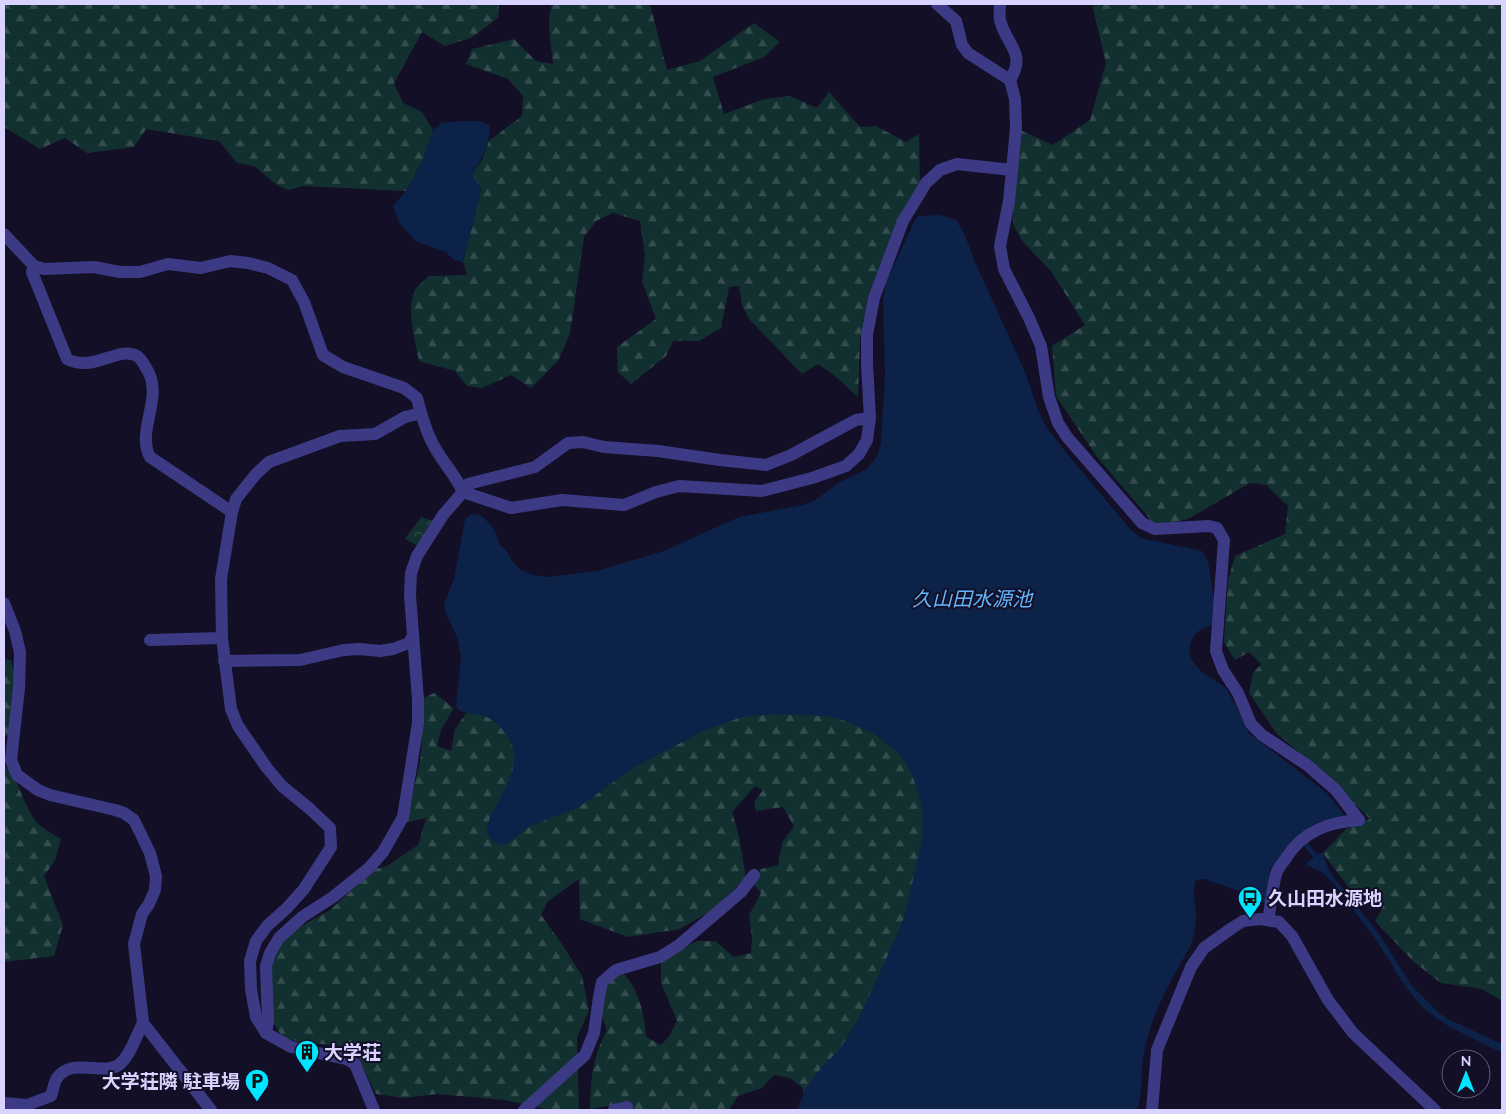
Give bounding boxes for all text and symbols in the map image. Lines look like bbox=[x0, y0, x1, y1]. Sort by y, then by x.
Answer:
water label: 久山田水源池 bbox=[912, 586, 1034, 611]
bus stop icon: 久山田水源地 bbox=[1237, 885, 1263, 919]
place label: 久山田水源地 bbox=[1268, 886, 1382, 910]
building icon: 大学荘 bbox=[294, 1039, 320, 1073]
place label: 大学荘 bbox=[324, 1040, 381, 1064]
north arrow bbox=[1441, 1049, 1491, 1099]
text: N bbox=[1461, 1052, 1471, 1070]
parking icon: 大学荘隣 駐車場 bbox=[244, 1068, 270, 1102]
place label: 大学荘隣 駐車場 bbox=[102, 1069, 240, 1093]

